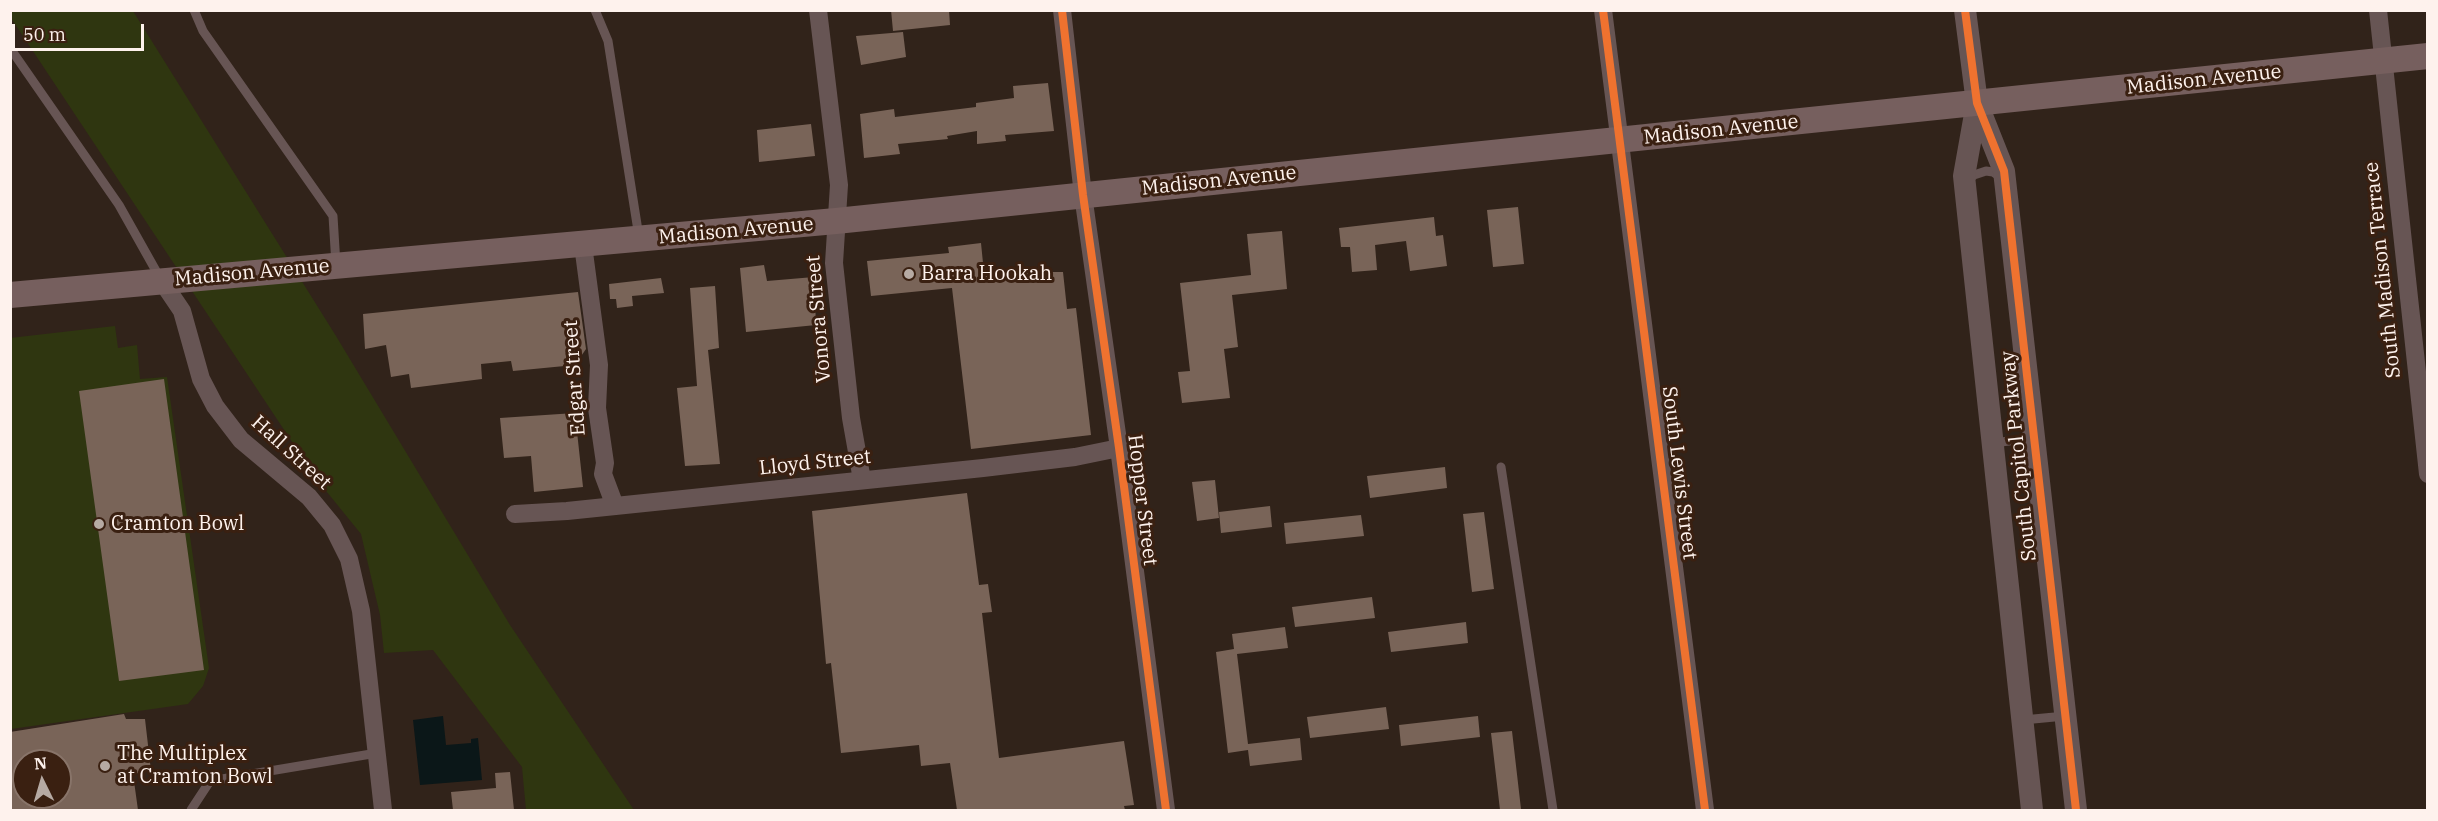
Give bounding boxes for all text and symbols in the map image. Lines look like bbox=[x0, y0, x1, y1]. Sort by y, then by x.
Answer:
scale bar bbox=[15, 12, 147, 50]
text: 50 m bbox=[23, 23, 66, 46]
street label: Madison Avenue bbox=[2125, 60, 2283, 100]
street label: Madison Avenue bbox=[1642, 110, 1800, 150]
street label: Madison Avenue bbox=[1140, 161, 1298, 201]
street label: South Madison Terrace bbox=[2360, 161, 2406, 379]
street label: Madison Avenue bbox=[657, 212, 815, 250]
street label: Madison Avenue bbox=[173, 254, 331, 292]
street label: Vonora Street bbox=[801, 254, 837, 384]
place label: Barra Hookah bbox=[921, 262, 1052, 286]
marker: Barra Hookah bbox=[902, 267, 916, 281]
street label: Edgar Street bbox=[559, 319, 591, 437]
street label: South Capitol Parkway bbox=[1996, 350, 2042, 562]
street label: South Lewis Street bbox=[1656, 385, 1702, 561]
street label: Hall Street bbox=[246, 411, 336, 495]
street label: Hopper Street bbox=[1122, 433, 1162, 567]
street label: Lloyd Street bbox=[758, 445, 872, 481]
place label: Cramton Bowl bbox=[111, 512, 244, 536]
marker: Cramton Bowl bbox=[92, 517, 106, 531]
place label: The Multiplex at Cramton Bowl bbox=[117, 742, 273, 789]
north arrow bbox=[12, 749, 72, 809]
text: N bbox=[33, 753, 48, 774]
marker: The Multiplex at Cramton Bowl bbox=[98, 759, 112, 773]

